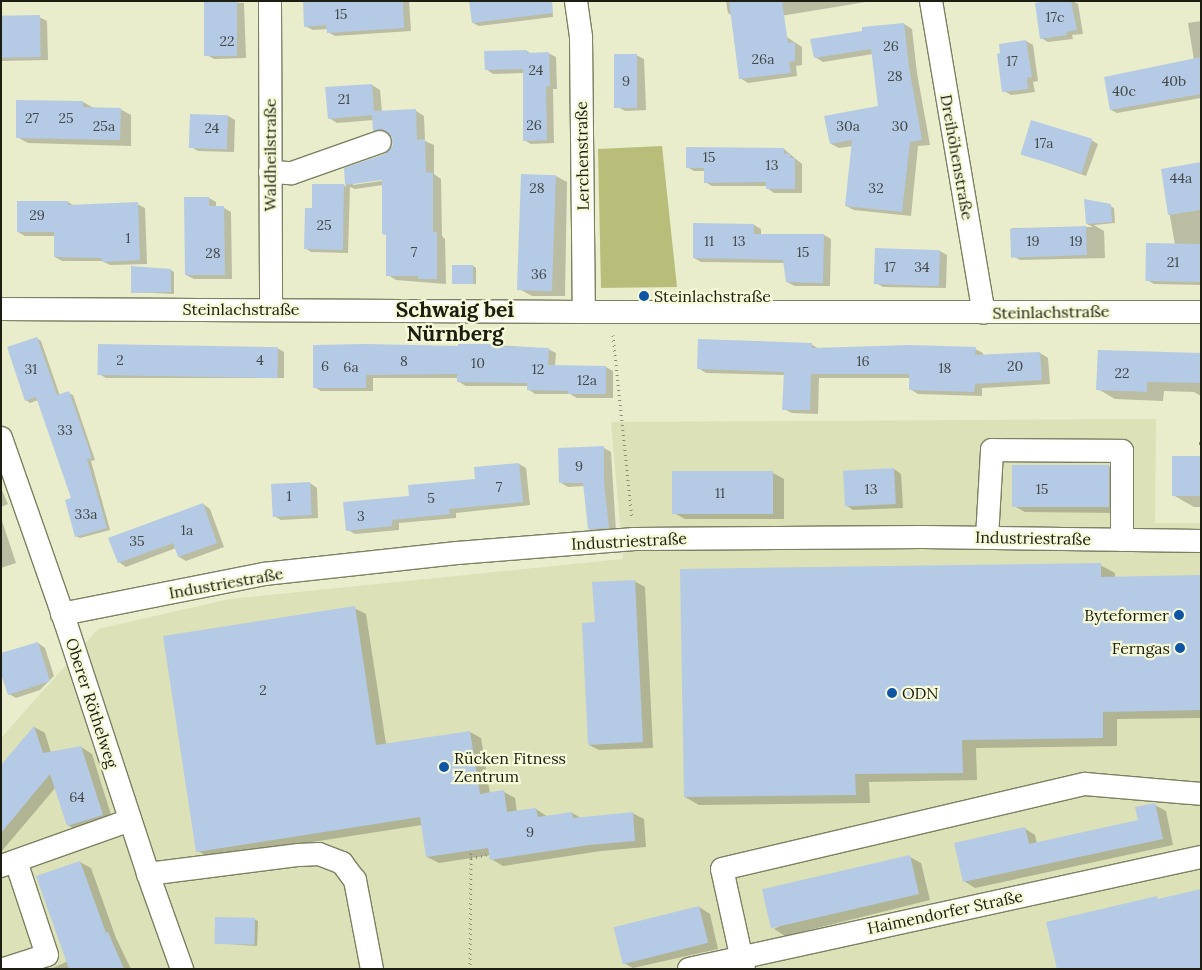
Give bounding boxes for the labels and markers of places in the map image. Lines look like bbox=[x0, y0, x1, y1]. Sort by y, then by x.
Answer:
place label: Steinlachstraße bbox=[654, 286, 771, 306]
marker: Steinlachstraße bbox=[638, 290, 650, 302]
place label: Byteformer bbox=[1084, 605, 1169, 625]
marker: Byteformer bbox=[1173, 609, 1185, 621]
place label: Ferngas bbox=[1112, 638, 1170, 658]
marker: Ferngas bbox=[1174, 642, 1186, 654]
place label: ODN bbox=[902, 683, 939, 703]
marker: ODN bbox=[886, 687, 898, 699]
place label: Rücken Fitness Zentrum bbox=[454, 748, 566, 786]
marker: Rücken Fitness Zentrum bbox=[438, 761, 450, 773]

